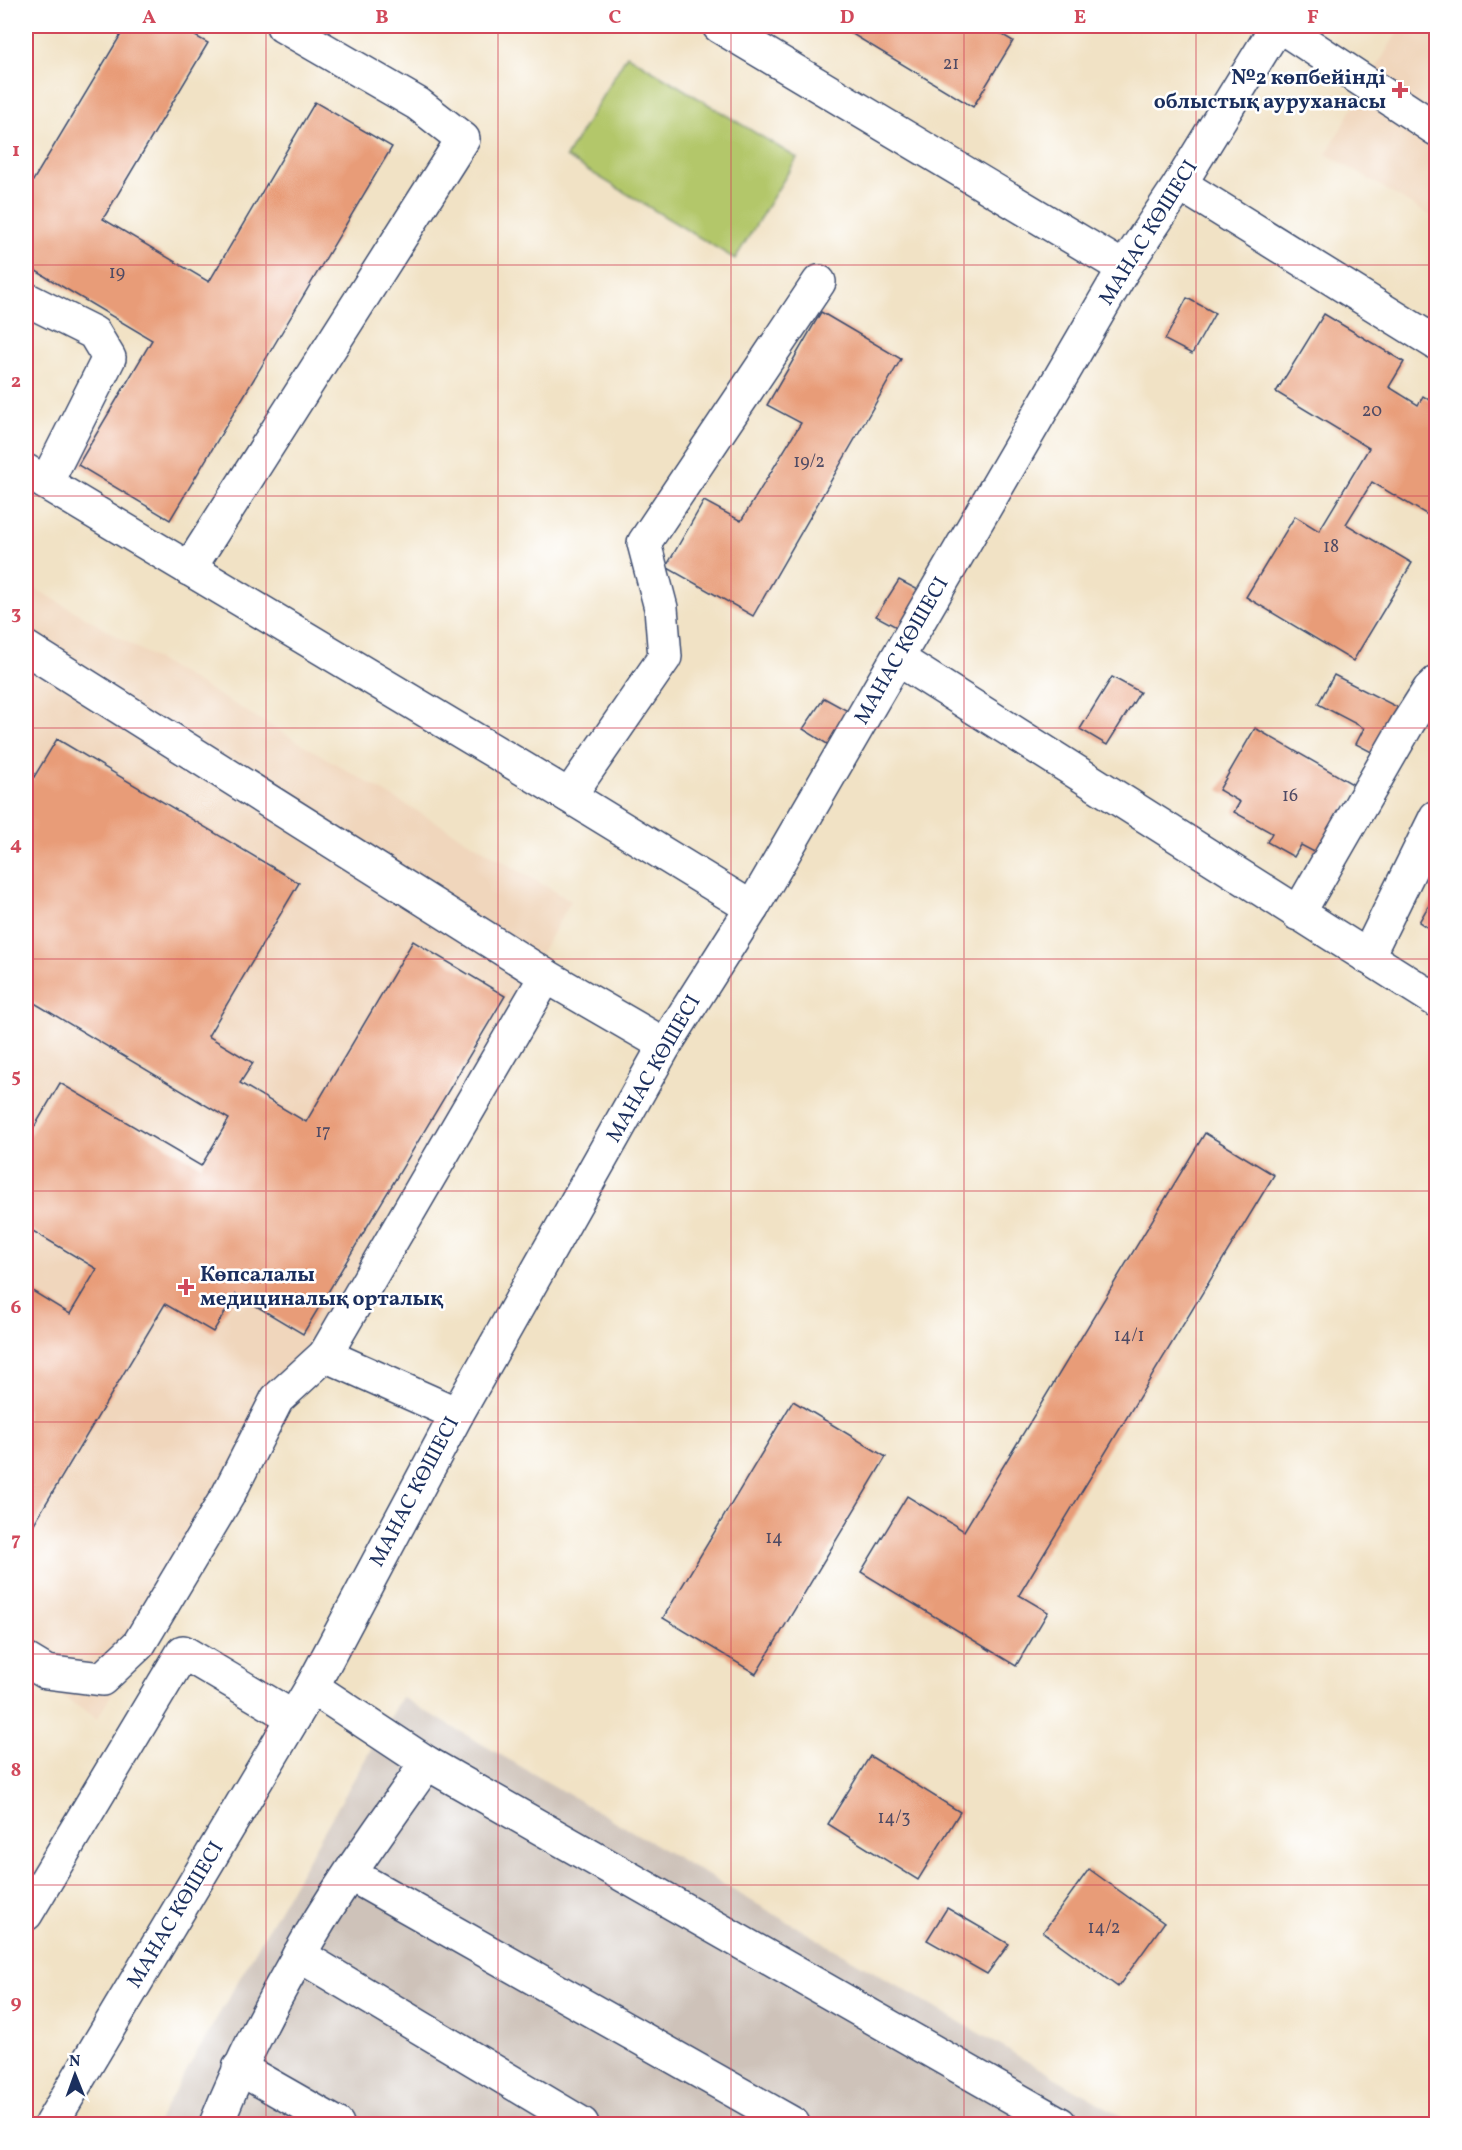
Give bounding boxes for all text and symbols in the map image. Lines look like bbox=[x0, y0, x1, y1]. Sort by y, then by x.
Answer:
text: A bbox=[142, 4, 156, 32]
text: B bbox=[375, 4, 389, 32]
text: C bbox=[609, 4, 622, 32]
text: D bbox=[840, 4, 854, 32]
text: E bbox=[1074, 4, 1086, 32]
text: F bbox=[1307, 4, 1319, 32]
house number: 21 bbox=[943, 52, 959, 77]
place label: №2 көпбейінді облыстық ауруханасы bbox=[1154, 64, 1386, 117]
marker: №2 көпбейінді облыстық ауруханасы bbox=[1391, 81, 1409, 99]
text: 1 bbox=[12, 137, 20, 165]
street label: МАНАС КӨШЕСІ bbox=[1093, 155, 1205, 311]
house number: 19 bbox=[109, 261, 125, 286]
text: 2 bbox=[11, 368, 21, 396]
house number: 20 bbox=[1362, 399, 1382, 424]
house number: 19/2 bbox=[793, 450, 825, 475]
house number: 18 bbox=[1323, 535, 1339, 560]
street label: МАНАС КӨШЕСІ bbox=[848, 572, 956, 730]
text: 3 bbox=[11, 600, 21, 628]
house number: 16 bbox=[1282, 784, 1298, 809]
text: 4 bbox=[10, 831, 22, 859]
street label: МАНАС КӨШЕСІ bbox=[600, 990, 708, 1148]
text: 5 bbox=[11, 1063, 21, 1091]
house number: 17 bbox=[315, 1120, 331, 1145]
place label: Көпсалалы медициналық орталық bbox=[200, 1261, 444, 1314]
marker: Көпсалалы медициналық орталық bbox=[177, 1278, 195, 1296]
text: 6 bbox=[11, 1294, 22, 1322]
house number: 14/1 bbox=[1114, 1324, 1144, 1349]
street label: МАНАС КӨШЕСІ bbox=[363, 1412, 467, 1572]
text: 7 bbox=[11, 1526, 21, 1554]
house number: 14 bbox=[765, 1526, 783, 1551]
text: 8 bbox=[11, 1757, 21, 1785]
house number: 14/3 bbox=[878, 1806, 911, 1831]
street label: МАНАС КӨШЕСІ bbox=[121, 1836, 231, 1994]
house number: 14/2 bbox=[1087, 1916, 1121, 1941]
text: 9 bbox=[10, 1989, 22, 2017]
north arrow bbox=[45, 2045, 105, 2105]
text: N bbox=[69, 2051, 81, 2073]

